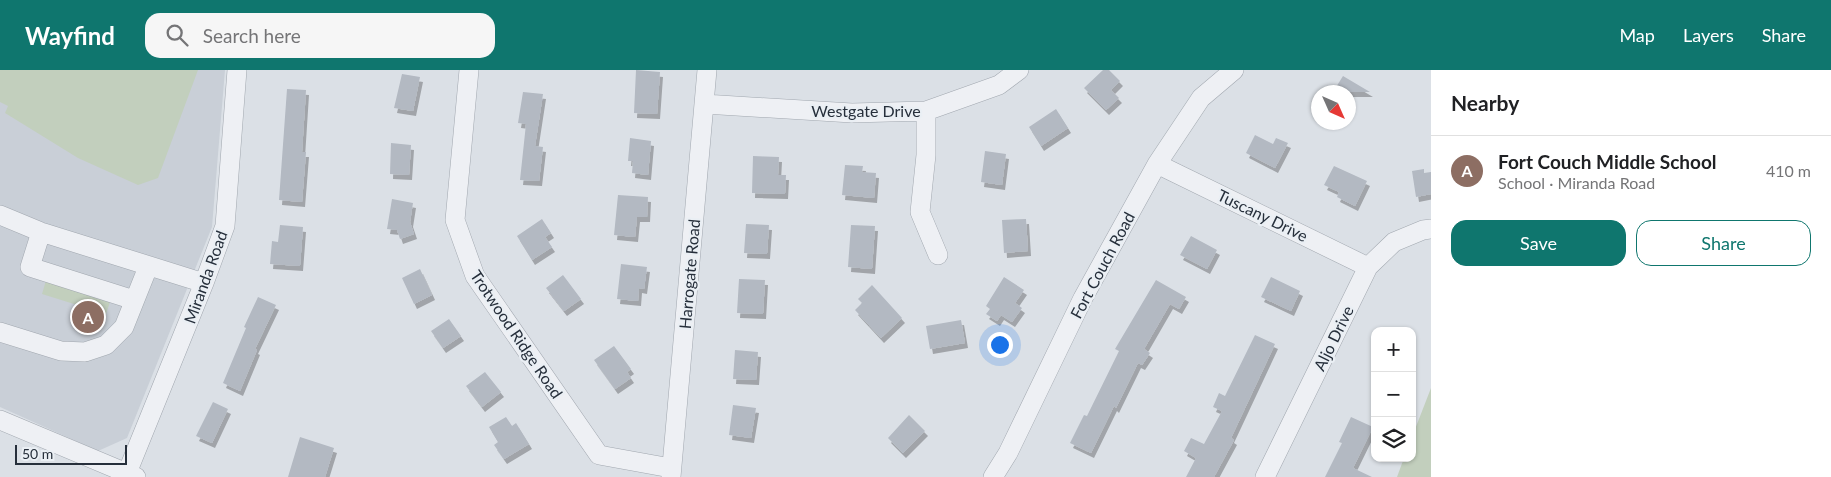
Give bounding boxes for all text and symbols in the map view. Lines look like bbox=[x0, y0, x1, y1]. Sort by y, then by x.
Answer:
search box bbox=[145, 13, 495, 58]
text: Wayfind bbox=[25, 21, 115, 50]
icon: search bbox=[163, 21, 191, 49]
text: Search here bbox=[203, 24, 301, 47]
text: Map bbox=[1619, 24, 1655, 46]
text: Layers bbox=[1683, 24, 1734, 46]
text: Share bbox=[1762, 24, 1806, 46]
north arrow bbox=[1311, 85, 1356, 130]
text: Nearby bbox=[1451, 90, 1519, 115]
street label: Westgate Drive bbox=[811, 101, 921, 120]
text: Fort Couch Middle School bbox=[1498, 150, 1717, 173]
text: A bbox=[1461, 161, 1473, 180]
text: 410 m bbox=[1766, 161, 1811, 180]
text: School · Miranda Road bbox=[1498, 173, 1655, 192]
street label: Tuscany Drive bbox=[1215, 185, 1311, 245]
street label: Fort Couch Road bbox=[1066, 209, 1138, 321]
street label: Harrogate Road bbox=[675, 218, 703, 330]
button: Save bbox=[1451, 220, 1626, 266]
button: Share bbox=[1636, 220, 1811, 266]
street label: Miranda Road bbox=[179, 228, 231, 326]
street label: Trotwood Ridge Road bbox=[467, 266, 567, 402]
pin: A bbox=[72, 298, 104, 336]
street label: Aljo Drive bbox=[1309, 302, 1357, 374]
map controls bbox=[1371, 327, 1416, 462]
button: + bbox=[1371, 327, 1416, 372]
your location bbox=[987, 332, 1013, 358]
button: − bbox=[1371, 372, 1416, 417]
button: layers bbox=[1371, 417, 1416, 462]
scale bar bbox=[15, 442, 128, 465]
text: 50 m bbox=[22, 445, 53, 462]

